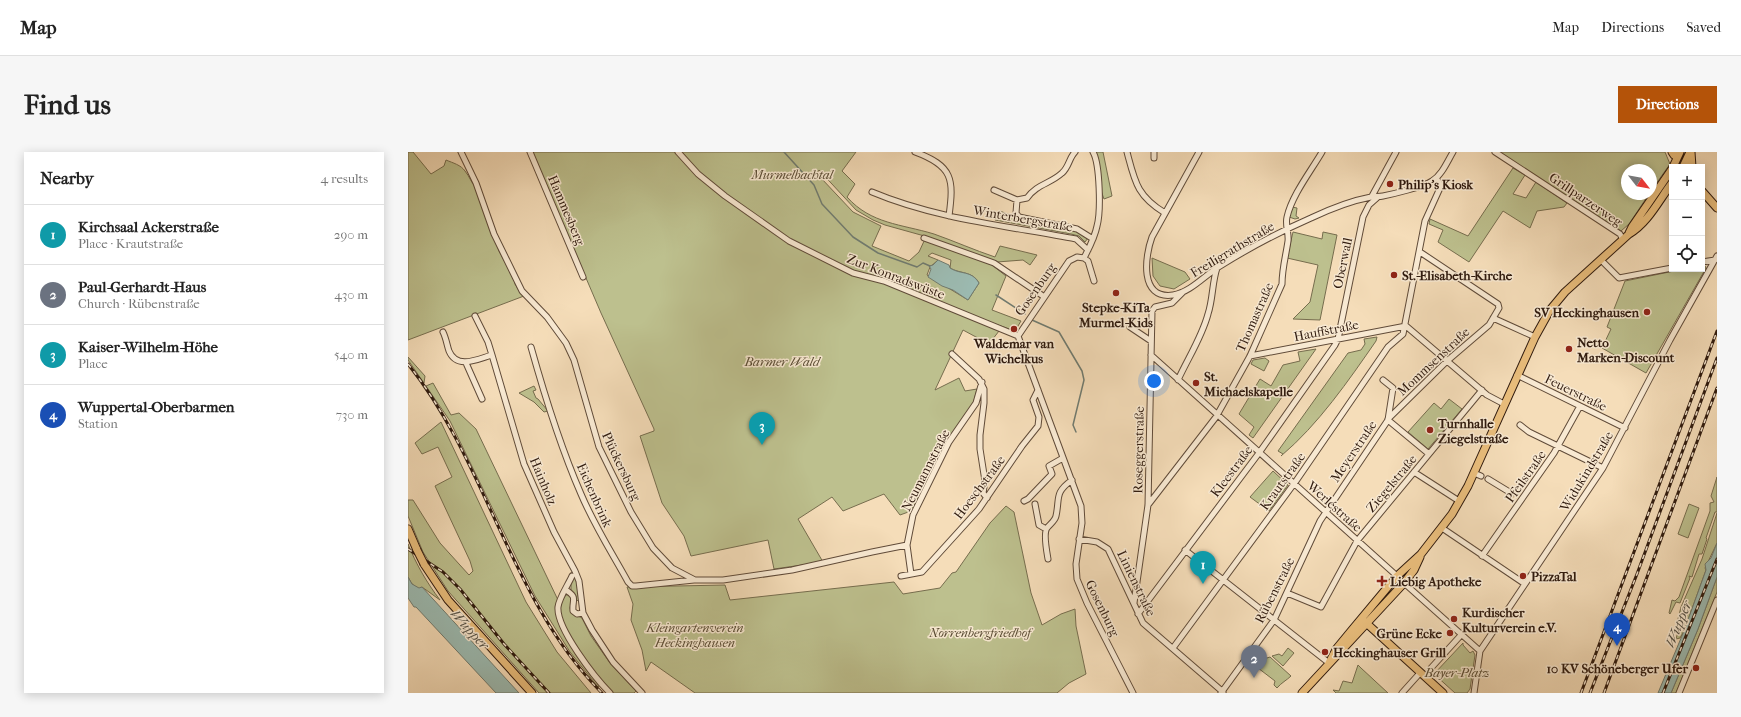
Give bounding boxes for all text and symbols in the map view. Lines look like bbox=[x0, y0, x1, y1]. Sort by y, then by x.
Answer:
text: Map bbox=[20, 17, 56, 39]
text: Map bbox=[1552, 19, 1579, 36]
text: Directions bbox=[1601, 19, 1664, 36]
text: Saved bbox=[1686, 19, 1721, 36]
button: Directions bbox=[1618, 86, 1717, 123]
text: Find us bbox=[24, 88, 111, 121]
north arrow bbox=[1621, 164, 1657, 200]
map controls bbox=[1669, 164, 1705, 272]
button: + bbox=[1669, 164, 1705, 200]
park label: Murmelbachtal bbox=[750, 167, 834, 182]
text: Nearby bbox=[40, 168, 94, 188]
street label: Grillparzerweg bbox=[1546, 169, 1626, 230]
text: 4 results bbox=[321, 171, 368, 186]
street label: Hammesberg bbox=[545, 173, 588, 249]
place label: Philip's Kiosk bbox=[1398, 177, 1474, 193]
marker: Philip's Kiosk bbox=[1385, 179, 1395, 189]
button: − bbox=[1669, 200, 1705, 236]
street label: Winterbergstraße bbox=[971, 202, 1074, 235]
text: Kirchsaal Ackerstraße bbox=[78, 218, 219, 236]
street label: Freiligrathstraße bbox=[1188, 218, 1277, 280]
text: 1 bbox=[51, 227, 55, 242]
text: 290 m bbox=[334, 227, 368, 242]
text: Place · Krautstraße bbox=[78, 236, 183, 251]
street label: Oberwall bbox=[1330, 236, 1355, 290]
button: locate bbox=[1669, 236, 1705, 272]
street label: Zur Konradswüste bbox=[845, 251, 948, 302]
street label: Gosenburg bbox=[1012, 259, 1060, 319]
place label: St.-Elisabeth-Kirche bbox=[1402, 268, 1513, 283]
marker: St.-Elisabeth-Kirche bbox=[1389, 270, 1399, 280]
text: Paul-Gerhardt-Haus bbox=[78, 278, 206, 296]
street label: Thomastraße bbox=[1233, 280, 1277, 354]
text: 2 bbox=[50, 287, 56, 302]
text: 430 m bbox=[334, 287, 368, 302]
marker: Stepke-KiTa Murmel-Kids bbox=[1111, 288, 1121, 298]
text: Church · Rübenstraße bbox=[78, 296, 200, 311]
place label: Stepke-KiTa Murmel-Kids bbox=[1078, 300, 1153, 330]
place label: SV Heckinghausen bbox=[1534, 305, 1639, 321]
marker: SV Heckinghausen bbox=[1642, 307, 1652, 317]
street label: Hauffstraße bbox=[1292, 317, 1360, 344]
marker: Waldemar van Wichelkus bbox=[1009, 324, 1019, 334]
street label: Mommsenstraße bbox=[1394, 324, 1473, 399]
place label: Netto Marken-Discount bbox=[1576, 335, 1675, 365]
place label: Waldemar van Wichelkus bbox=[973, 336, 1054, 366]
text: Kaiser-Wilhelm-Höhe bbox=[78, 338, 218, 356]
marker: Netto Marken-Discount bbox=[1564, 344, 1574, 354]
text: 3 bbox=[50, 347, 56, 362]
text: 540 m bbox=[334, 347, 368, 362]
park label: Barmer Wald bbox=[743, 354, 822, 369]
text: Place bbox=[78, 356, 108, 371]
place label: St. Michaelskapelle bbox=[1203, 369, 1294, 400]
your location bbox=[1144, 371, 1164, 391]
street label: Feuerstraße bbox=[1542, 371, 1610, 414]
marker: St. Michaelskapelle bbox=[1191, 378, 1201, 388]
text: Wuppertal-Oberbarmen bbox=[78, 398, 235, 416]
street label: Roseggerstraße bbox=[1130, 406, 1147, 494]
text: 4 bbox=[49, 407, 57, 422]
text: 730 m bbox=[336, 407, 368, 422]
pin: 3 bbox=[749, 412, 775, 445]
text: Station bbox=[78, 416, 118, 431]
place label: Turnhalle Ziegelstraße bbox=[1437, 416, 1509, 447]
street label: Meyerstraße bbox=[1327, 417, 1380, 485]
marker: Turnhalle Ziegelstraße bbox=[1425, 425, 1435, 435]
street label: Neumannstraße bbox=[898, 426, 953, 514]
street label: Widukindstraße bbox=[1556, 428, 1616, 515]
street label: Plückersburg bbox=[599, 429, 644, 504]
street label: Kleestraße bbox=[1207, 442, 1256, 500]
street label: Pfeilstraße bbox=[1502, 447, 1549, 505]
street label: Krautstraße bbox=[1257, 449, 1309, 513]
street label: Ziegelstraße bbox=[1363, 451, 1420, 515]
street label: Hoeschstraße bbox=[951, 452, 1008, 522]
street label: Hainholz bbox=[527, 455, 560, 508]
street label: Eichenbrink bbox=[574, 461, 616, 530]
street label: Werléstraße bbox=[1304, 477, 1365, 535]
street label: Linienstraße bbox=[1114, 548, 1159, 619]
pin: 1 bbox=[1190, 551, 1216, 584]
street label: Rübenstraße bbox=[1251, 554, 1298, 626]
place label: PizzaTal bbox=[1531, 569, 1577, 584]
marker: PizzaTal bbox=[1518, 571, 1528, 581]
place label: Liebig Apotheke bbox=[1390, 574, 1482, 590]
marker: Liebig Apotheke bbox=[1377, 576, 1387, 586]
street label: Gosenburg bbox=[1082, 578, 1123, 640]
water label: Wupper bbox=[1661, 597, 1696, 650]
place label: Kurdischer Kulturverein e.V. bbox=[1462, 605, 1557, 635]
water label: Wupper bbox=[447, 606, 494, 654]
pin: 4 bbox=[1604, 613, 1630, 646]
marker: Kurdischer Kulturverein e.V. bbox=[1449, 614, 1459, 624]
park label: Kleingartenverein Heckinghausen bbox=[645, 620, 744, 650]
park label: Norrenbergfriedhof bbox=[928, 625, 1034, 640]
place label: Grüne Ecke bbox=[1377, 626, 1443, 641]
marker: Grüne Ecke bbox=[1445, 628, 1455, 638]
pin: 2 bbox=[1241, 645, 1267, 678]
place label: Heckinghauser Grill bbox=[1333, 645, 1447, 661]
marker: Heckinghauser Grill bbox=[1320, 647, 1330, 657]
place label: 10 KV Schöneberger Ufer bbox=[1546, 661, 1688, 677]
marker: 10 KV Schöneberger Ufer bbox=[1691, 663, 1701, 673]
park label: Bayer-Platz bbox=[1424, 665, 1489, 680]

